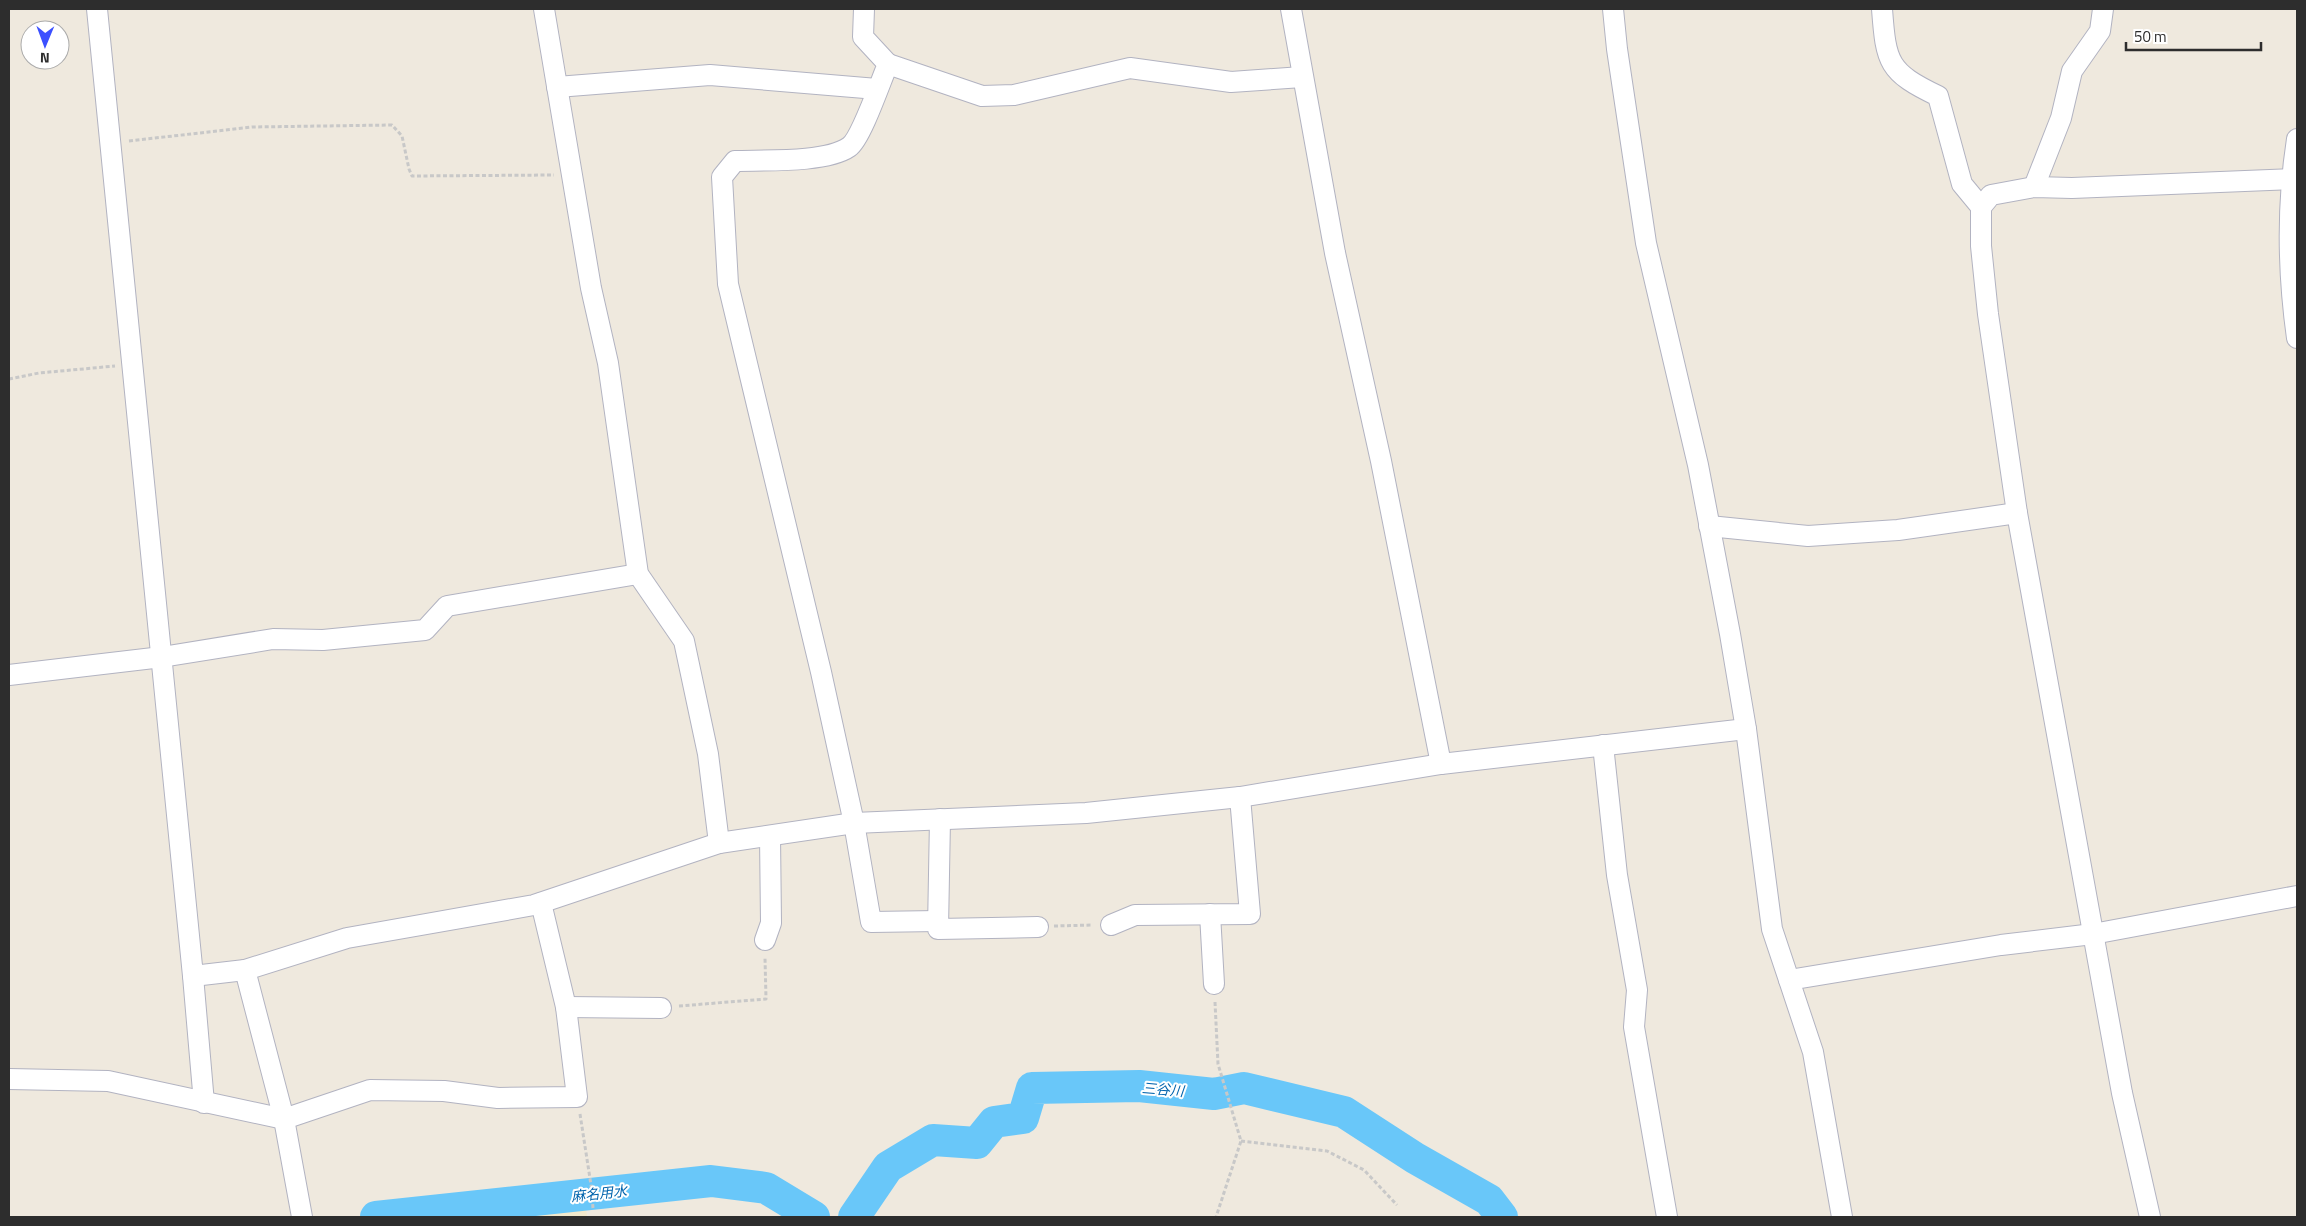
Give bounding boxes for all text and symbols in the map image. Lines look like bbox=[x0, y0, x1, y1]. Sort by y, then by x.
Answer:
north arrow bbox=[20, 20, 70, 70]
scale bar bbox=[2126, 20, 2261, 52]
text: 50 m bbox=[2134, 25, 2167, 48]
text: N bbox=[40, 48, 50, 69]
water label: 三谷川 bbox=[1141, 1077, 1187, 1101]
water label: 麻名用水 bbox=[570, 1179, 630, 1206]

